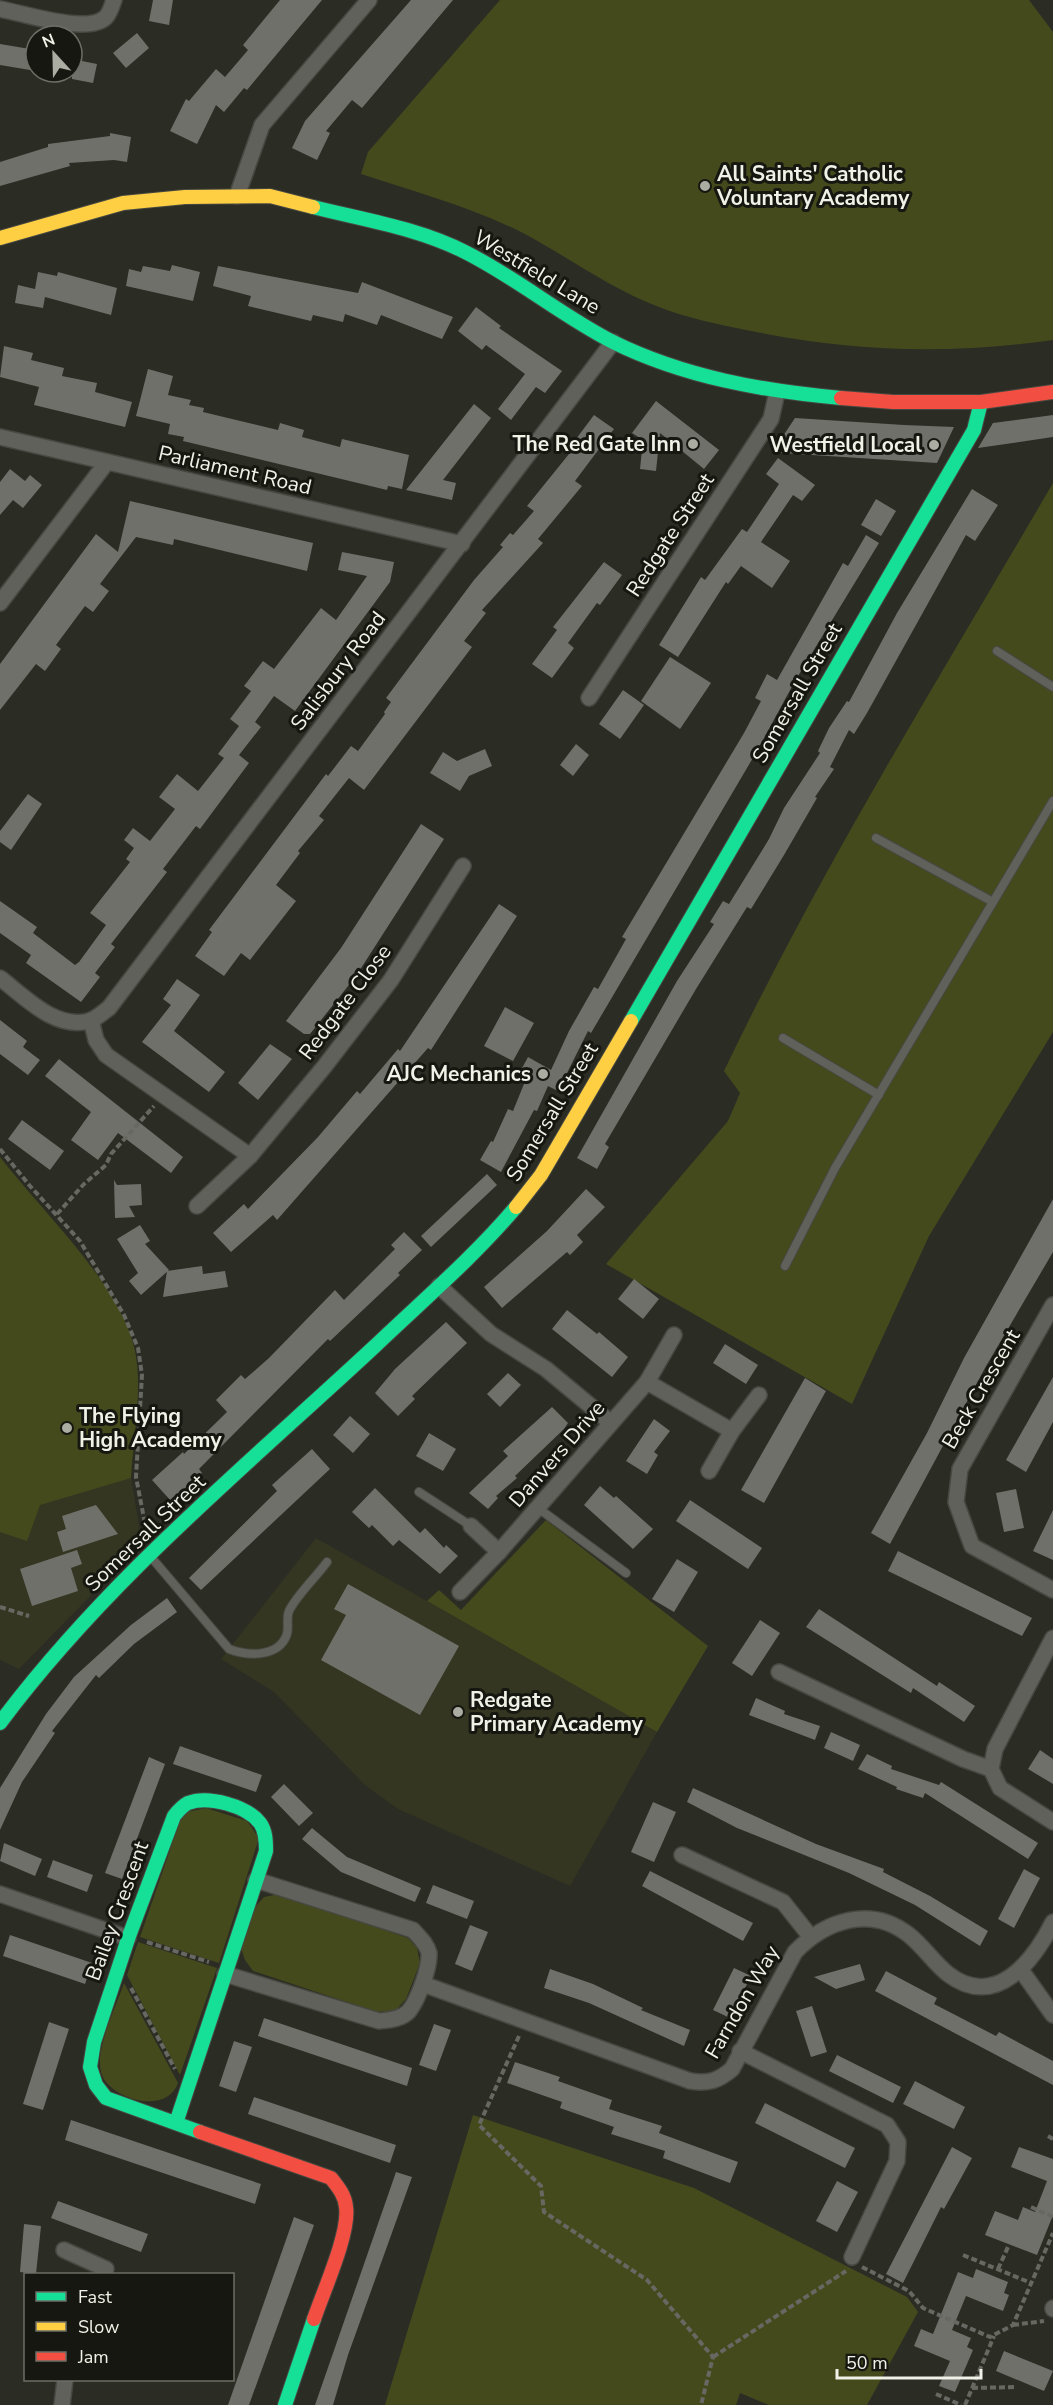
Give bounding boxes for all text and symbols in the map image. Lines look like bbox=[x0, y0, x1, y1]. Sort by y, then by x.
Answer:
north arrow bbox=[24, 24, 84, 84]
text: N bbox=[39, 29, 58, 53]
place label: All Saints' Catholic Voluntary Academy bbox=[716, 160, 910, 212]
marker: All Saints' Catholic Voluntary Academy bbox=[698, 179, 712, 193]
street label: Westfield Lane bbox=[469, 223, 605, 321]
place label: The Red Gate Inn bbox=[512, 430, 681, 458]
place label: Westfield Local bbox=[769, 431, 922, 459]
marker: The Red Gate Inn bbox=[686, 437, 700, 451]
marker: Westfield Local bbox=[927, 438, 941, 452]
street label: Parliament Road bbox=[156, 439, 314, 501]
street label: Redgate Street bbox=[620, 467, 721, 602]
street label: Salisbury Road bbox=[284, 606, 392, 736]
street label: Somersall Street bbox=[745, 617, 849, 768]
street label: Redgate Close bbox=[292, 939, 398, 1065]
street label: Somersall Street bbox=[499, 1037, 605, 1187]
place label: AJC Mechanics bbox=[386, 1060, 531, 1088]
marker: AJC Mechanics bbox=[536, 1067, 550, 1081]
street label: Beck Crescent bbox=[935, 1324, 1027, 1454]
street label: Danvers Drive bbox=[503, 1395, 611, 1513]
place label: The Flying High Academy bbox=[79, 1402, 222, 1454]
marker: The Flying High Academy bbox=[60, 1421, 74, 1435]
street label: Somersall Street bbox=[79, 1468, 212, 1598]
place label: Redgate Primary Academy bbox=[470, 1686, 644, 1738]
marker: Redgate Primary Academy bbox=[451, 1705, 465, 1719]
street label: Bailey Crescent bbox=[79, 1837, 155, 1985]
street label: Farndon Way bbox=[698, 1940, 786, 2064]
legend bbox=[24, 2273, 234, 2381]
text: Fast bbox=[78, 2285, 113, 2309]
text: Slow bbox=[78, 2315, 119, 2339]
scale bar bbox=[837, 2342, 981, 2380]
text: Jam bbox=[77, 2345, 109, 2369]
text: 50 m bbox=[846, 2351, 888, 2375]

